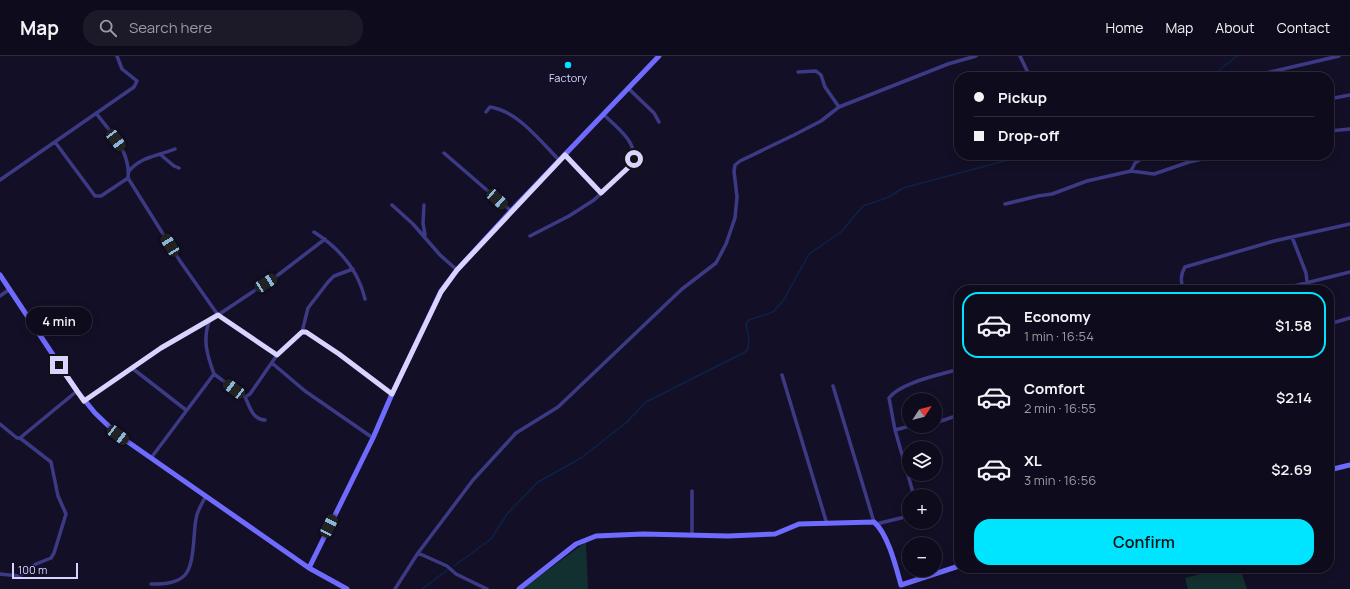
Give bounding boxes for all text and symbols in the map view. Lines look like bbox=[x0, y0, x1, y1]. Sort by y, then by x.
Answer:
search box bbox=[83, 10, 363, 46]
text: Map bbox=[20, 15, 59, 41]
icon: search bbox=[97, 17, 119, 39]
text: Search here bbox=[129, 17, 212, 38]
text: Home bbox=[1106, 18, 1143, 37]
text: Map bbox=[1165, 18, 1193, 37]
text: About bbox=[1215, 18, 1255, 37]
text: Contact bbox=[1277, 18, 1330, 37]
marker: Factory bbox=[563, 60, 573, 70]
place label: Factory bbox=[549, 70, 587, 85]
text: Pickup bbox=[998, 87, 1047, 108]
text: Drop-off bbox=[998, 125, 1059, 146]
car bbox=[104, 127, 128, 153]
route start bbox=[625, 150, 643, 168]
car bbox=[484, 187, 510, 211]
car bbox=[159, 232, 181, 258]
car bbox=[253, 271, 279, 295]
text: Economy bbox=[1024, 306, 1091, 327]
callout: 4 min bbox=[26, 307, 92, 335]
icon: car bbox=[976, 307, 1012, 343]
text: 4 min bbox=[42, 312, 76, 330]
text: $1.58 bbox=[1275, 315, 1312, 336]
text: 1 min · 16:54 bbox=[1024, 327, 1094, 345]
route end bbox=[50, 356, 68, 374]
car bbox=[221, 377, 247, 401]
text: Comfort bbox=[1024, 378, 1085, 399]
icon: car bbox=[976, 379, 1012, 415]
text: $2.14 bbox=[1276, 387, 1312, 408]
north arrow bbox=[902, 393, 942, 433]
map controls bbox=[902, 393, 942, 577]
text: 2 min · 16:55 bbox=[1024, 399, 1096, 417]
car bbox=[105, 423, 131, 447]
button: layers bbox=[902, 441, 942, 481]
text: XL bbox=[1024, 450, 1042, 471]
icon: car bbox=[976, 451, 1012, 487]
text: $2.69 bbox=[1271, 459, 1312, 480]
text: 3 min · 16:56 bbox=[1024, 471, 1096, 489]
button: + bbox=[902, 489, 942, 529]
car bbox=[318, 513, 340, 539]
button: Confirm bbox=[974, 519, 1314, 565]
button: − bbox=[902, 537, 942, 577]
scale bar bbox=[12, 561, 78, 580]
text: 100 m bbox=[18, 562, 47, 577]

